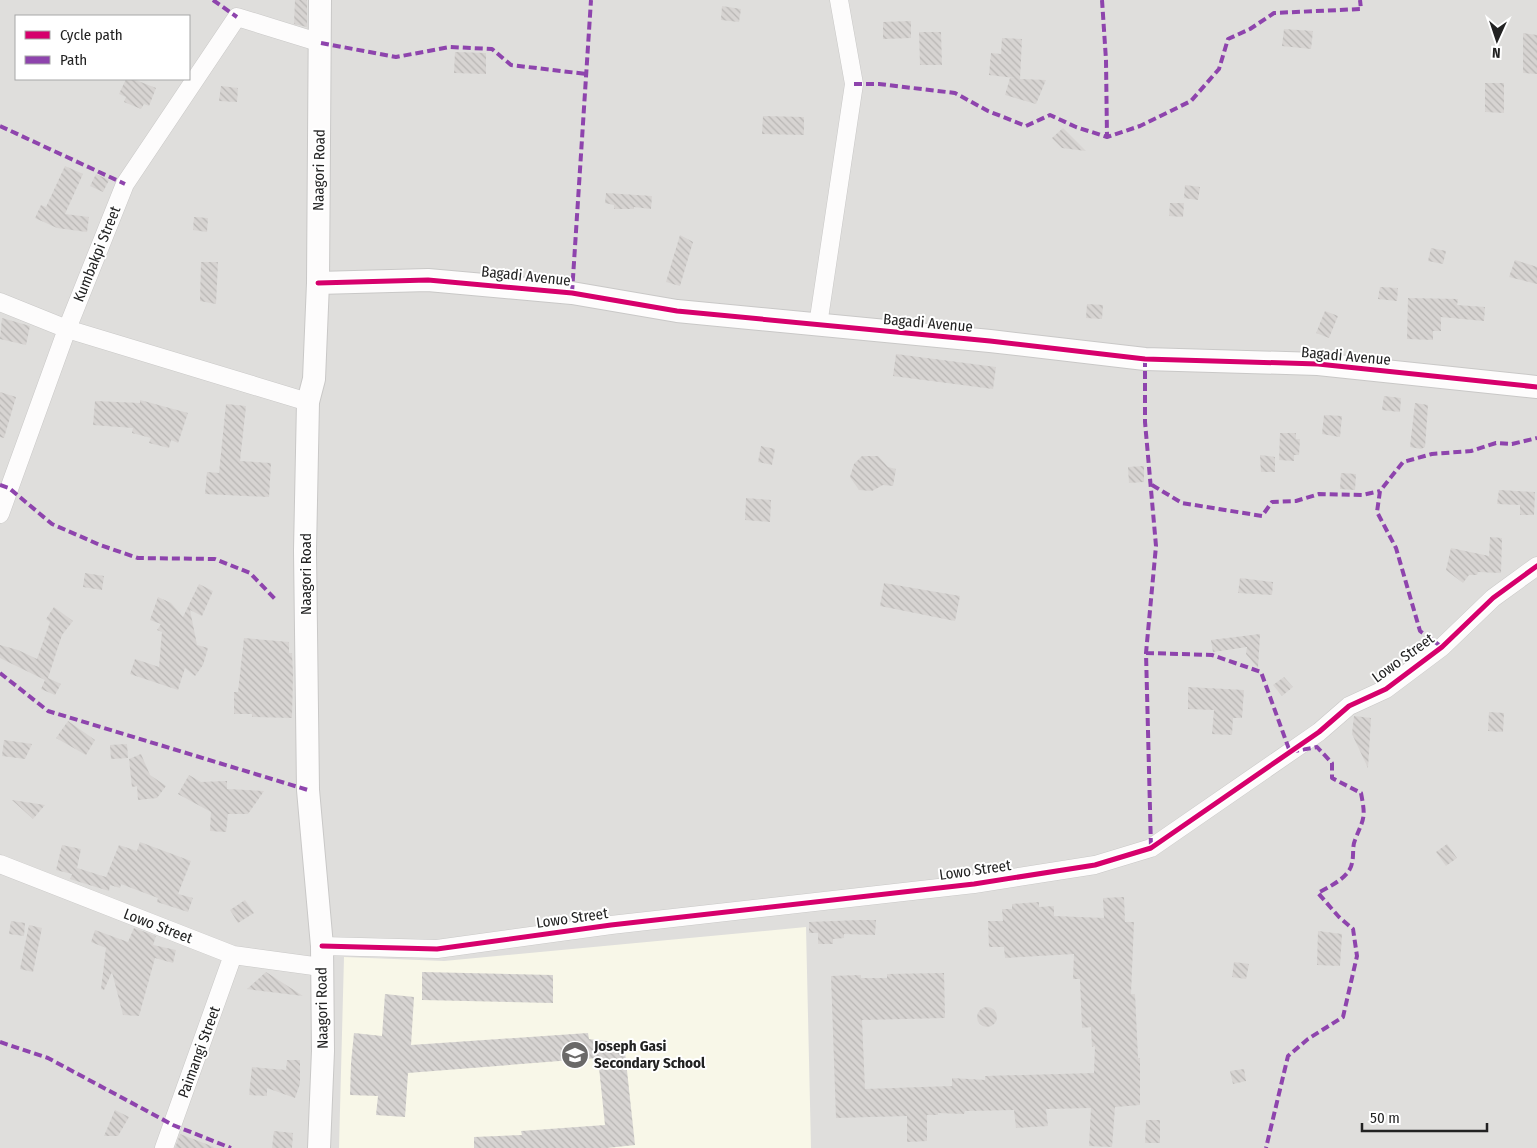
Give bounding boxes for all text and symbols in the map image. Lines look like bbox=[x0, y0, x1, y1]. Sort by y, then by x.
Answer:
legend bbox=[15, 15, 190, 80]
north arrow bbox=[1472, 15, 1522, 65]
text: Cycle path bbox=[60, 26, 123, 44]
text: N bbox=[1492, 44, 1501, 61]
text: Path bbox=[60, 51, 87, 69]
street label: Naagori Road bbox=[309, 129, 329, 211]
street label: Kumbakpi Street bbox=[70, 203, 124, 304]
street label: Bagadi Avenue bbox=[480, 262, 572, 290]
street label: Bagadi Avenue bbox=[882, 310, 974, 336]
street label: Bagadi Avenue bbox=[1300, 343, 1392, 369]
street label: Naagori Road bbox=[297, 533, 315, 615]
street label: Lowo Street bbox=[1368, 629, 1438, 687]
street label: Lowo Street bbox=[938, 856, 1012, 884]
street label: Lowo Street bbox=[535, 904, 609, 932]
street label: Lowo Street bbox=[121, 905, 195, 947]
street label: Naagori Road bbox=[312, 967, 332, 1049]
street label: Paimangi Street bbox=[174, 1004, 224, 1100]
place label: Joseph Gasi Secondary School bbox=[593, 1037, 706, 1072]
school or university icon: Joseph Gasi Secondary School bbox=[560, 1040, 590, 1070]
scale bar bbox=[1362, 1100, 1487, 1132]
text: 50 m bbox=[1370, 1109, 1400, 1127]

